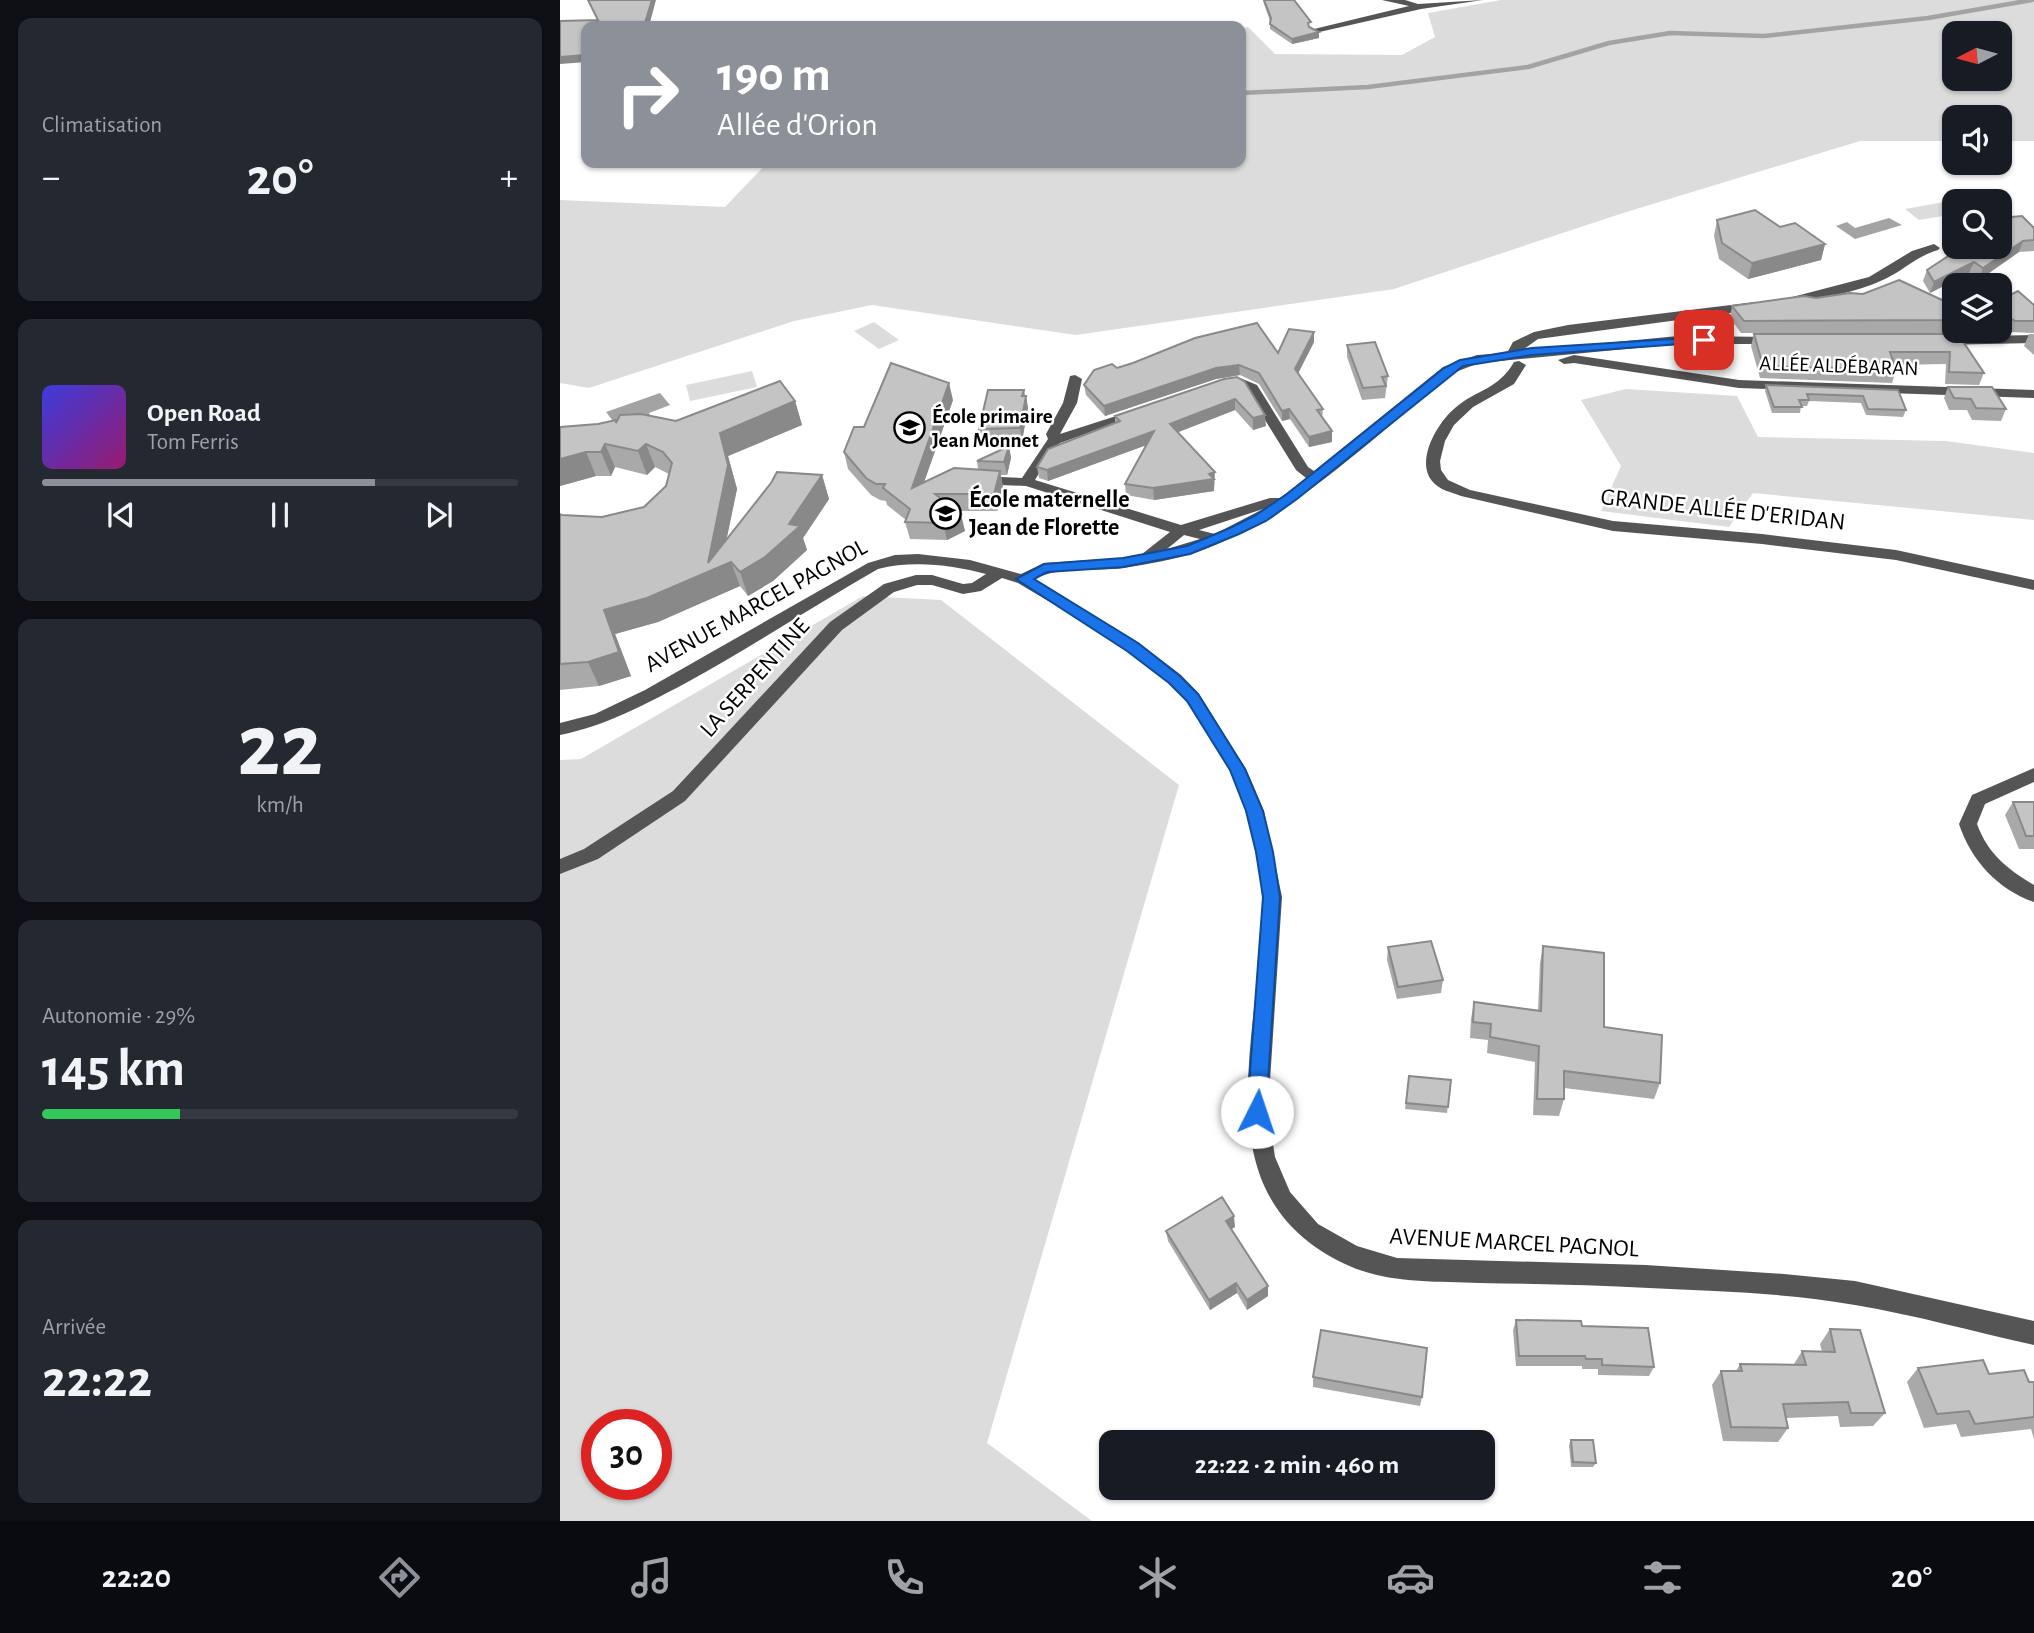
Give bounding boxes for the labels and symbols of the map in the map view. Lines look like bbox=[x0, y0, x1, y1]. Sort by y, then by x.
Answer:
north arrow bbox=[1942, 21, 2012, 91]
pin bbox=[1674, 310, 1734, 370]
street label: ALLÉE ALDÉBARAN bbox=[1759, 351, 1919, 379]
place label: École primaire Jean Monnet bbox=[932, 403, 1053, 451]
school or university icon: École primaire Jean Monnet bbox=[892, 411, 926, 445]
street label: GRANDE ALLÉE D'ERIDAN bbox=[1599, 483, 1847, 535]
place label: École maternelle Jean de Florette bbox=[969, 484, 1130, 540]
school or university icon: École maternelle Jean de Florette bbox=[929, 497, 963, 531]
street label: AVENUE MARCEL PAGNOL bbox=[641, 535, 871, 677]
street label: LA SERPENTINE bbox=[696, 614, 814, 742]
position arrow bbox=[1220, 1075, 1294, 1149]
street label: AVENUE MARCEL PAGNOL bbox=[1389, 1224, 1639, 1262]
speed limit sign: 30 bbox=[581, 1409, 672, 1500]

